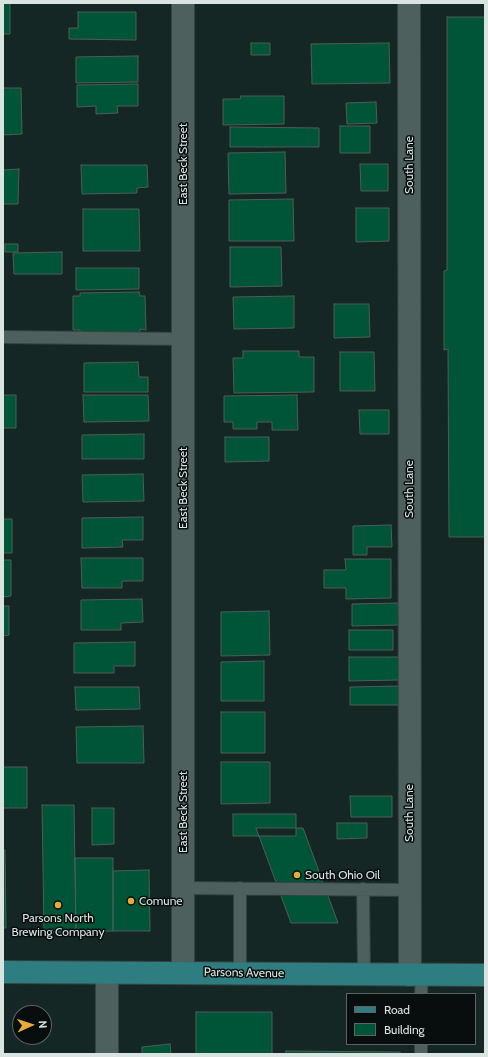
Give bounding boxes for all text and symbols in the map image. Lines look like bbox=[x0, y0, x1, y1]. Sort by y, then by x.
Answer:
street label: East Beck Street bbox=[176, 123, 190, 205]
street label: South Lane bbox=[402, 136, 416, 194]
street label: East Beck Street bbox=[176, 447, 190, 529]
street label: South Lane bbox=[402, 460, 416, 518]
street label: East Beck Street bbox=[176, 771, 190, 853]
street label: South Lane bbox=[402, 784, 416, 842]
place label: South Ohio Oil bbox=[305, 868, 380, 882]
marker: South Ohio Oil bbox=[292, 870, 302, 880]
place label: Comune bbox=[139, 894, 182, 908]
marker: Comune bbox=[126, 896, 136, 906]
marker: Parsons North Brewing Company bbox=[53, 900, 63, 910]
place label: Parsons North Brewing Company bbox=[12, 911, 104, 939]
street label: Parsons Avenue bbox=[204, 965, 284, 981]
legend bbox=[346, 993, 476, 1045]
text: Road bbox=[384, 1002, 410, 1017]
north arrow bbox=[12, 1005, 52, 1045]
text: N bbox=[36, 1020, 50, 1029]
text: Building bbox=[384, 1022, 425, 1037]

